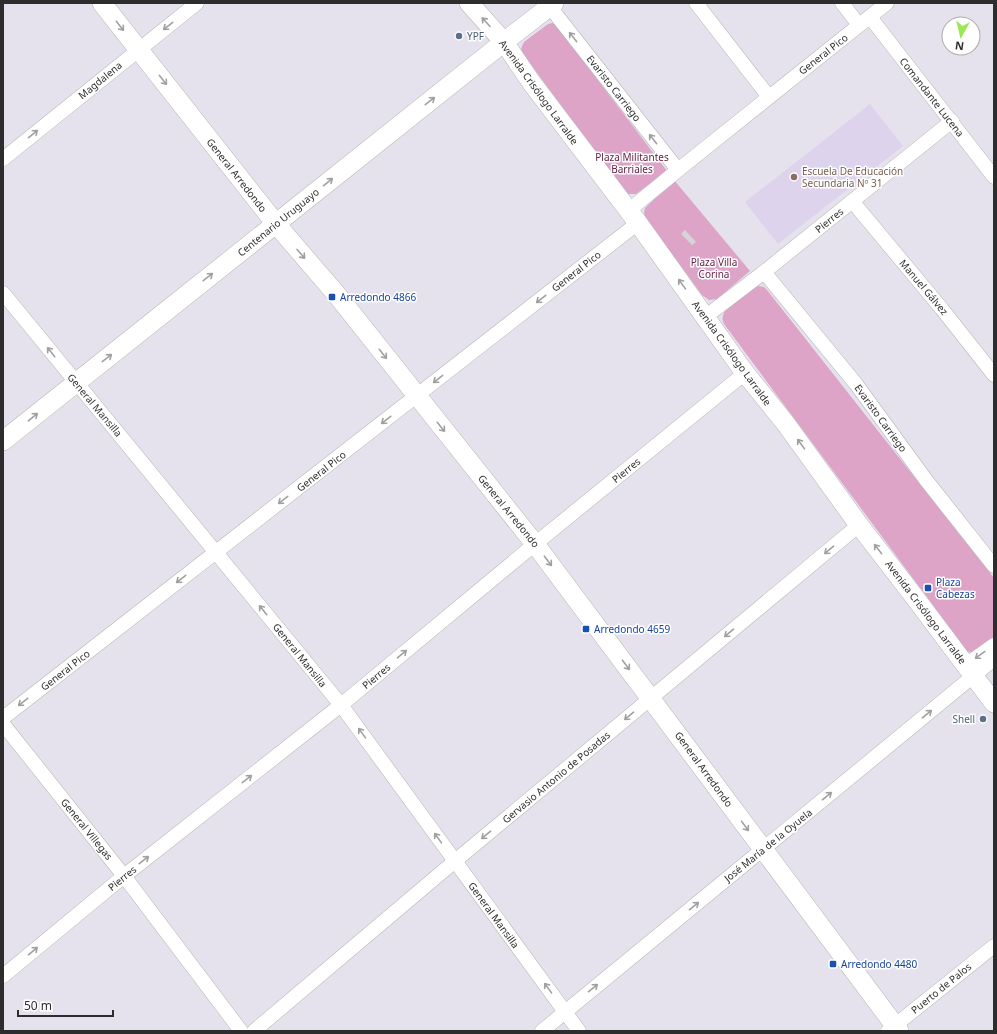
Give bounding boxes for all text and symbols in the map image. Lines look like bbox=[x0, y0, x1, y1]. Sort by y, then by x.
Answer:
north arrow bbox=[941, 16, 981, 56]
one-way arrow bbox=[482, 17, 491, 28]
one-way arrow bbox=[116, 20, 125, 31]
one-way arrow bbox=[162, 22, 173, 30]
place label: YPF bbox=[467, 29, 484, 43]
street label: General Pico bbox=[795, 30, 851, 78]
marker: YPF bbox=[454, 31, 464, 41]
one-way arrow bbox=[569, 31, 577, 42]
street label: Avenida Crisólogo Larralde bbox=[496, 37, 582, 148]
text: N bbox=[954, 38, 965, 54]
street label: Evaristo Carriego bbox=[584, 52, 644, 124]
street label: Comandante Lucena bbox=[897, 54, 967, 140]
street label: Magdalena bbox=[75, 58, 125, 102]
one-way arrow bbox=[158, 74, 167, 85]
one-way arrow bbox=[424, 97, 435, 106]
one-way arrow bbox=[28, 130, 39, 139]
one-way arrow bbox=[649, 133, 658, 144]
street label: General Arredondo bbox=[204, 135, 270, 215]
park label: Plaza Militantes Barriales bbox=[595, 150, 669, 176]
place label: Escuela De Educación Secundaria Nº 31 bbox=[802, 164, 903, 190]
marker: Escuela De Educación Secundaria Nº 31 bbox=[789, 172, 799, 182]
one-way arrow bbox=[322, 178, 333, 186]
street label: Centenario Uruguayo bbox=[234, 185, 322, 259]
street label: Pierres bbox=[812, 204, 846, 236]
street label: General Pico bbox=[548, 247, 604, 295]
one-way arrow bbox=[296, 248, 305, 258]
park label: Plaza Villa Corina bbox=[691, 255, 737, 281]
street label: Manuel Gálvez bbox=[897, 256, 952, 318]
one-way arrow bbox=[203, 273, 214, 282]
one-way arrow bbox=[677, 279, 686, 290]
place label: Arredondo 4866 bbox=[340, 290, 416, 304]
marker: Arredondo 4866 bbox=[327, 292, 337, 302]
one-way arrow bbox=[535, 295, 546, 303]
street label: Avenida Crisólogo Larralde bbox=[689, 298, 775, 409]
one-way arrow bbox=[47, 347, 56, 358]
one-way arrow bbox=[379, 349, 388, 360]
one-way arrow bbox=[101, 354, 112, 363]
street label: General Mansilla bbox=[64, 370, 126, 440]
one-way arrow bbox=[433, 375, 444, 383]
street label: Evaristo Carriego bbox=[852, 381, 910, 455]
one-way arrow bbox=[28, 412, 39, 421]
one-way arrow bbox=[380, 416, 391, 424]
one-way arrow bbox=[437, 421, 446, 432]
one-way arrow bbox=[797, 439, 805, 450]
street label: General Pico bbox=[293, 447, 349, 495]
street label: Pierres bbox=[609, 454, 643, 486]
street label: General Arredondo bbox=[475, 472, 543, 550]
one-way arrow bbox=[278, 495, 289, 504]
one-way arrow bbox=[873, 544, 882, 555]
one-way arrow bbox=[823, 546, 834, 555]
one-way arrow bbox=[544, 556, 552, 567]
street label: Avenida Crisólogo Larralde bbox=[882, 557, 970, 667]
one-way arrow bbox=[175, 575, 186, 584]
place label: Plaza Cabezas bbox=[936, 575, 975, 601]
marker: Plaza Cabezas bbox=[923, 583, 933, 593]
one-way arrow bbox=[259, 604, 268, 615]
street label: General Mansilla bbox=[270, 620, 330, 690]
place label: Arredondo 4659 bbox=[594, 622, 670, 636]
marker: Arredondo 4659 bbox=[581, 624, 591, 634]
one-way arrow bbox=[723, 629, 734, 638]
street label: General Pico bbox=[37, 646, 93, 694]
one-way arrow bbox=[397, 650, 408, 659]
one-way arrow bbox=[975, 651, 986, 659]
one-way arrow bbox=[622, 659, 631, 670]
street label: Pierres bbox=[359, 660, 393, 692]
one-way arrow bbox=[17, 698, 28, 707]
one-way arrow bbox=[922, 709, 933, 718]
one-way arrow bbox=[623, 712, 634, 721]
place label: Shell bbox=[953, 712, 975, 726]
marker: Shell bbox=[978, 714, 988, 724]
one-way arrow bbox=[358, 728, 366, 739]
street label: Gervasio Antonio de Posadas bbox=[499, 728, 613, 826]
street label: General Arredondo bbox=[672, 728, 736, 810]
one-way arrow bbox=[241, 775, 252, 784]
one-way arrow bbox=[821, 792, 832, 801]
street label: General Villegas bbox=[58, 795, 116, 863]
street label: José María de la Oyuela bbox=[720, 805, 815, 886]
one-way arrow bbox=[741, 820, 749, 831]
one-way arrow bbox=[480, 831, 491, 840]
one-way arrow bbox=[434, 833, 442, 844]
one-way arrow bbox=[139, 855, 150, 864]
street label: Pierres bbox=[105, 862, 139, 894]
street label: General Mansilla bbox=[465, 879, 523, 951]
one-way arrow bbox=[688, 901, 699, 910]
one-way arrow bbox=[28, 947, 38, 956]
place label: Arredondo 4480 bbox=[841, 957, 917, 971]
marker: Arredondo 4480 bbox=[828, 959, 838, 969]
street label: Puerto de Palos bbox=[908, 959, 974, 1017]
one-way arrow bbox=[544, 983, 552, 994]
one-way arrow bbox=[588, 984, 599, 993]
scale bar bbox=[18, 992, 113, 1018]
text: 50 m bbox=[24, 997, 52, 1014]

